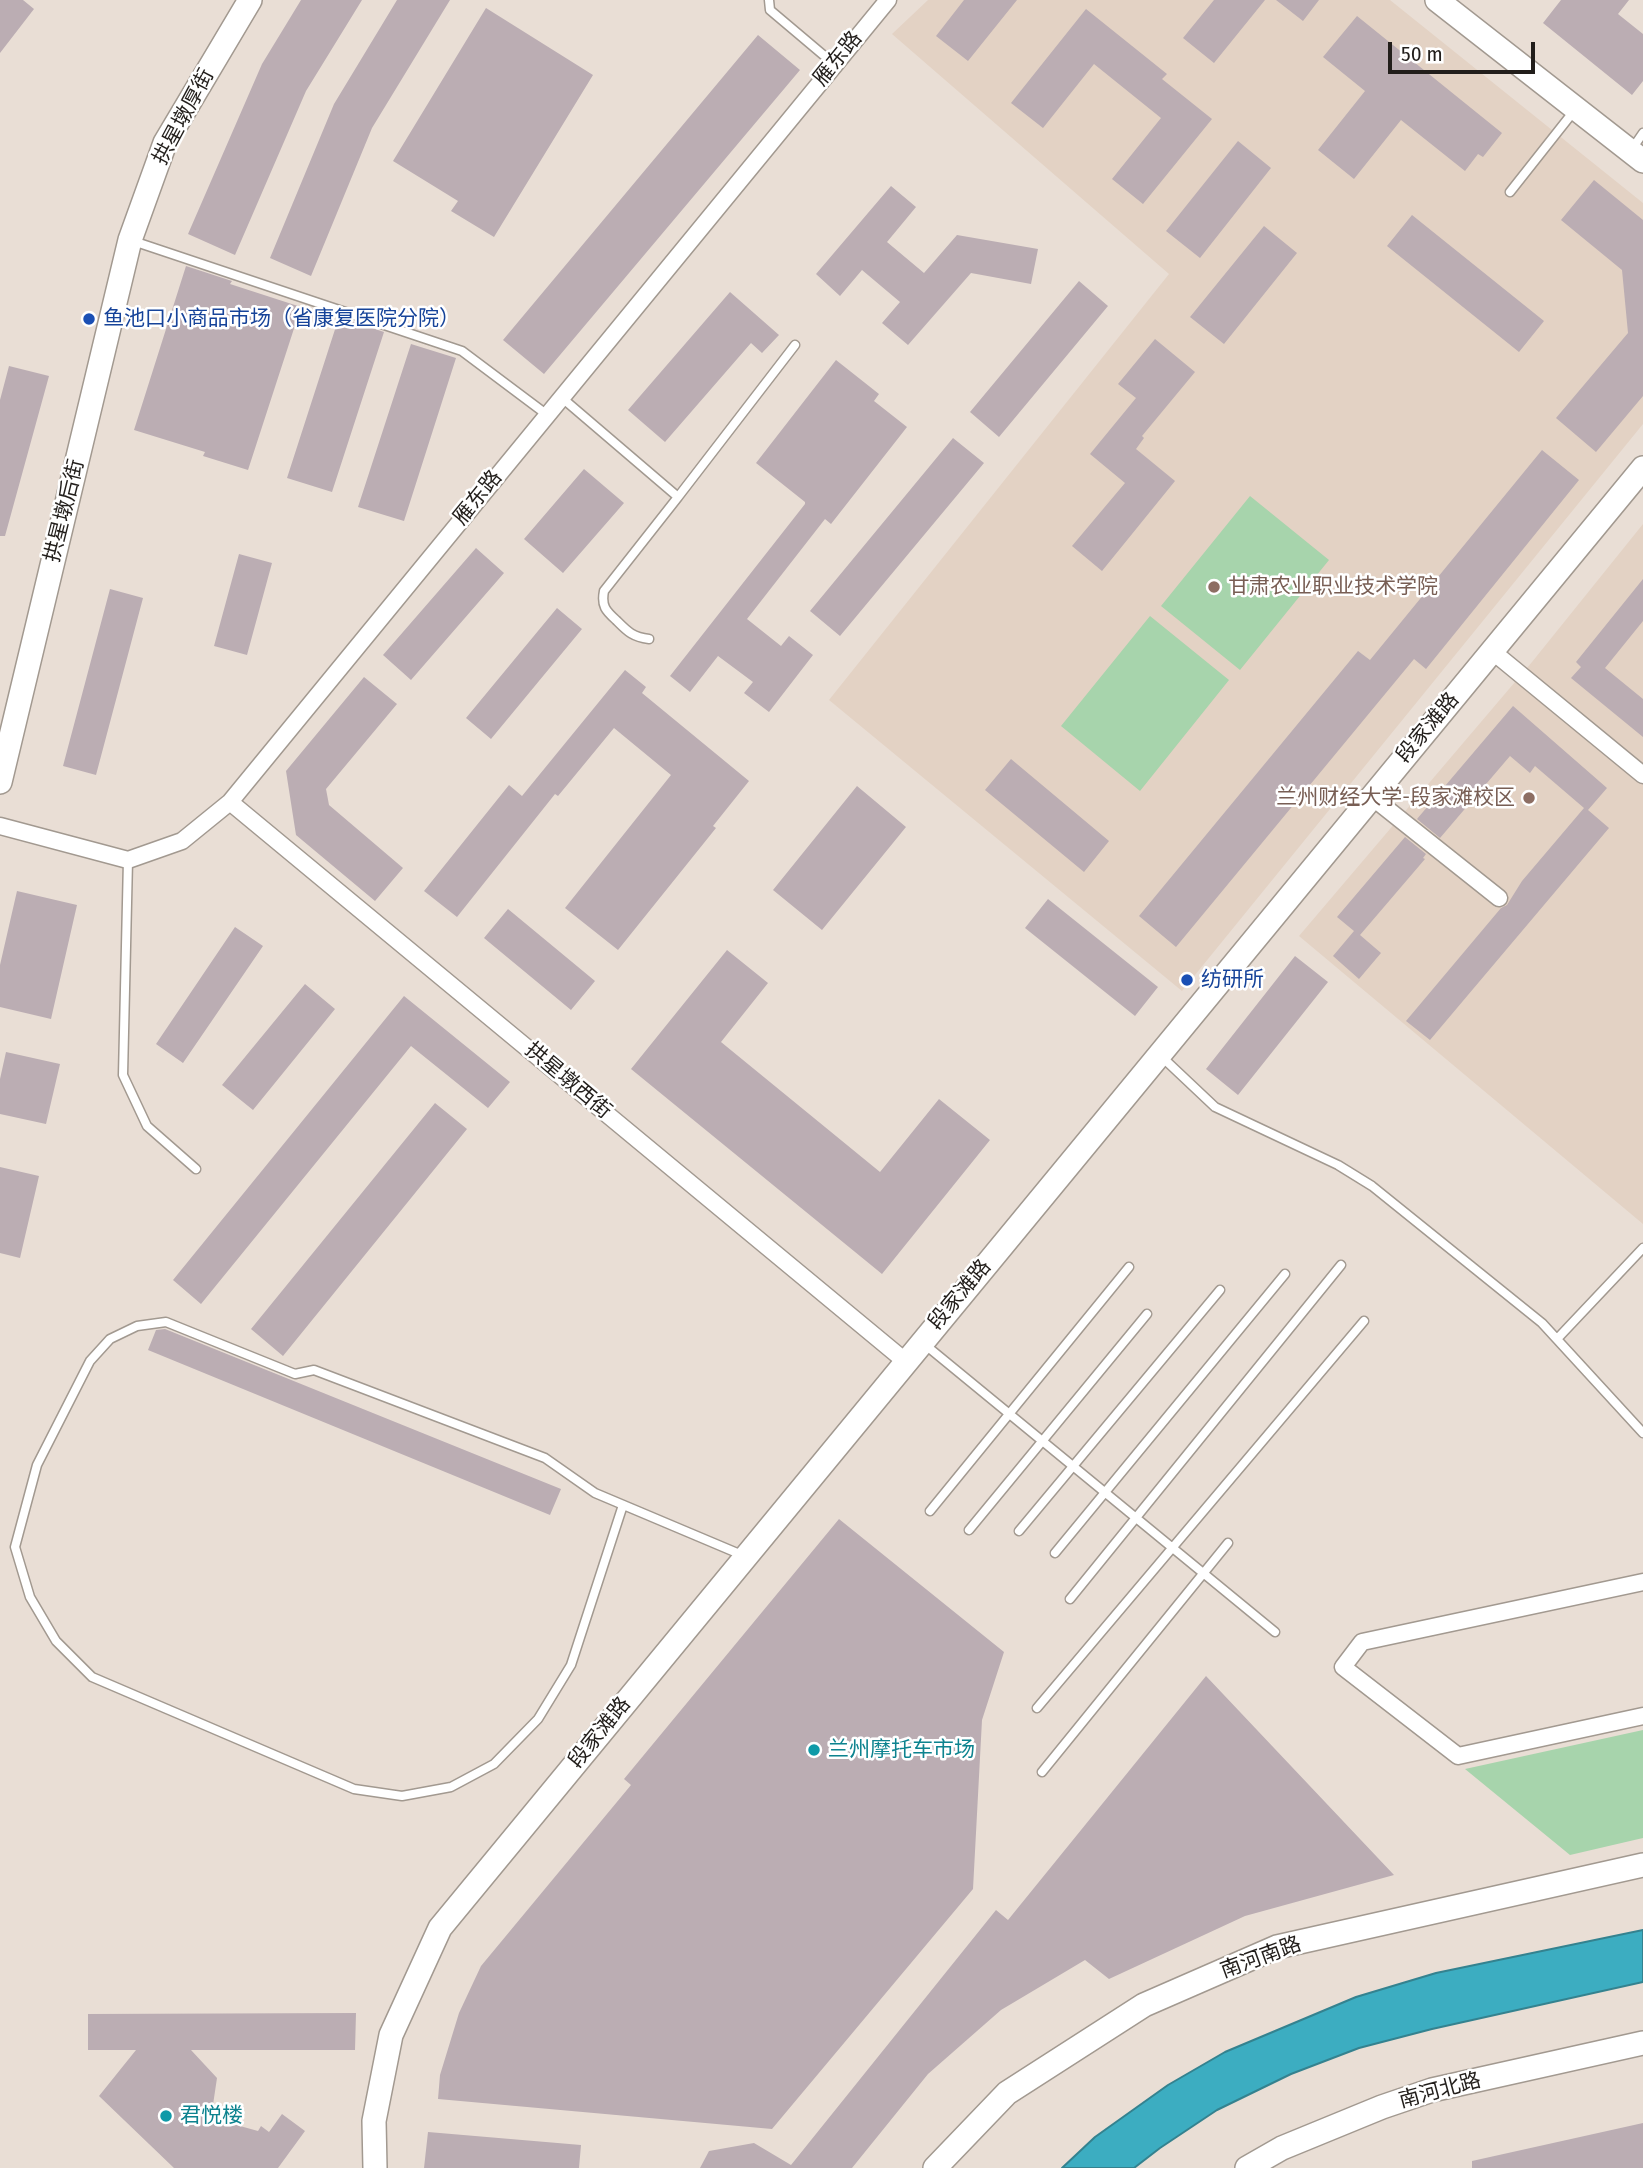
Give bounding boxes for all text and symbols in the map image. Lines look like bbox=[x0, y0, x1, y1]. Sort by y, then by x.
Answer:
street label: 雁东路 bbox=[808, 27, 868, 91]
scale bar bbox=[1391, 28, 1538, 72]
text: 50 m bbox=[1401, 41, 1443, 67]
street label: 拱星墩厚街 bbox=[148, 65, 220, 169]
place label: 鱼池口小商品市场（省康复医院分院） bbox=[103, 306, 460, 332]
marker: 鱼池口小商品市场（省康复医院分院） bbox=[81, 311, 97, 327]
street label: 拱星墩后街 bbox=[40, 457, 90, 565]
street label: 雁东路 bbox=[448, 466, 508, 530]
place label: 甘肃农业职业技术学院 bbox=[1228, 574, 1438, 600]
marker: 甘肃农业职业技术学院 bbox=[1206, 579, 1222, 595]
street label: 段家滩路 bbox=[1391, 688, 1465, 768]
place label: 兰州财经大学-段家滩校区 bbox=[1276, 785, 1515, 811]
marker: 兰州财经大学-段家滩校区 bbox=[1521, 790, 1537, 806]
place label: 纺研所 bbox=[1201, 967, 1264, 993]
marker: 纺研所 bbox=[1179, 972, 1195, 988]
street label: 拱星墩西街 bbox=[520, 1038, 616, 1124]
street label: 段家滩路 bbox=[923, 1255, 997, 1335]
street label: 段家滩路 bbox=[564, 1692, 636, 1774]
place label: 兰州摩托车市场 bbox=[828, 1737, 975, 1763]
marker: 兰州摩托车市场 bbox=[806, 1742, 822, 1758]
street label: 南河南路 bbox=[1217, 1932, 1305, 1984]
street label: 南河北路 bbox=[1396, 2068, 1484, 2114]
place label: 君悦楼 bbox=[180, 2103, 243, 2129]
marker: 君悦楼 bbox=[158, 2108, 174, 2124]

